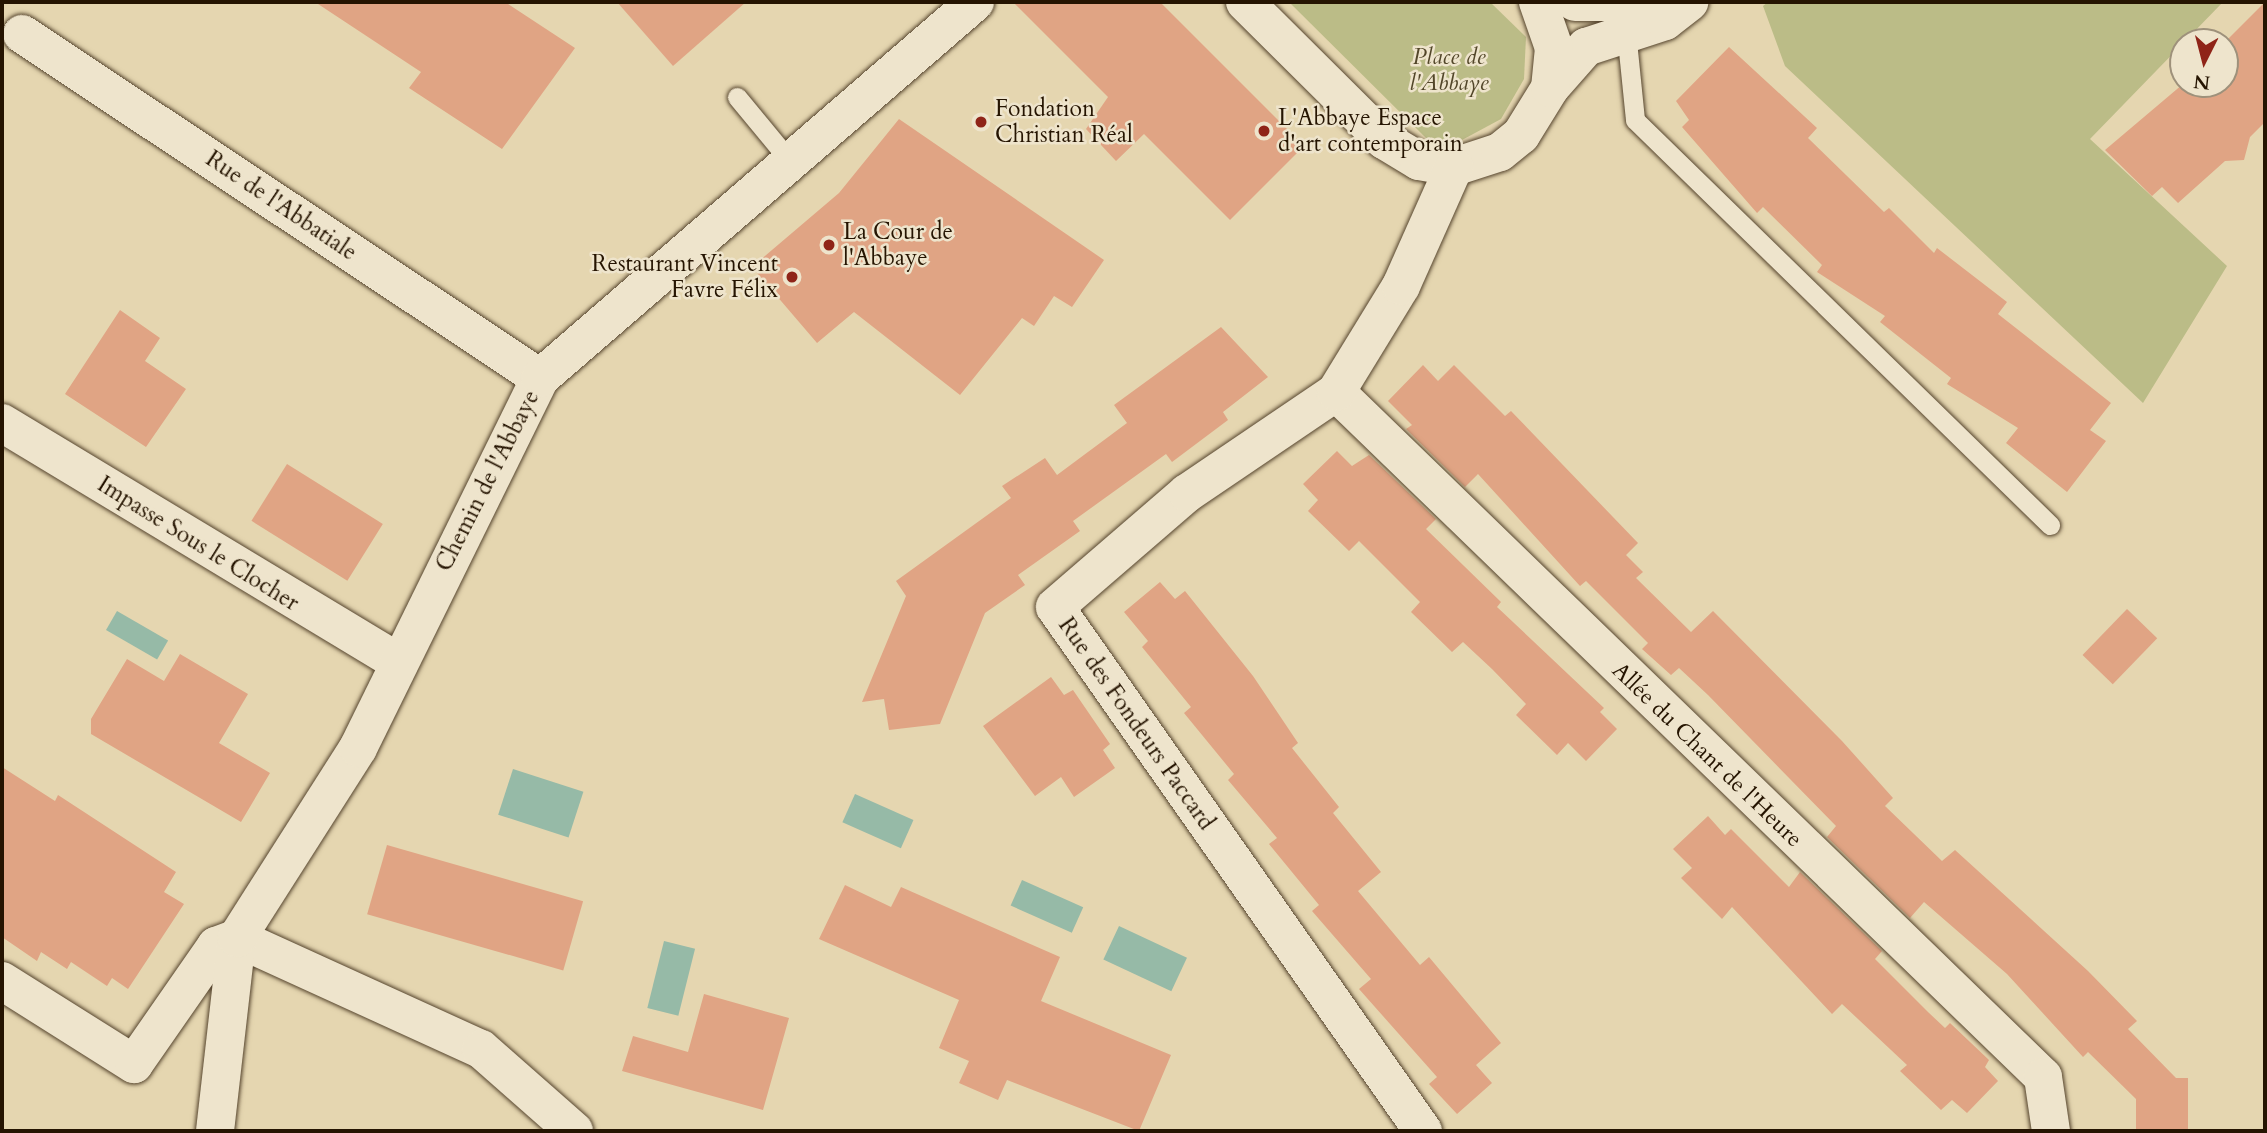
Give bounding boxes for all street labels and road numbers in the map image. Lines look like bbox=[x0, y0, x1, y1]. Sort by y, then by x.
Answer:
street label: Rue de l'Abbatiale bbox=[200, 145, 362, 267]
street label: Chemin de l'Abbaye bbox=[430, 386, 546, 576]
street label: Impasse Sous le Clocher bbox=[92, 471, 304, 617]
street label: Rue des Fondeurs Paccard bbox=[1052, 612, 1220, 836]
street label: Allée du Chant de l'Heure bbox=[1606, 657, 1808, 853]

